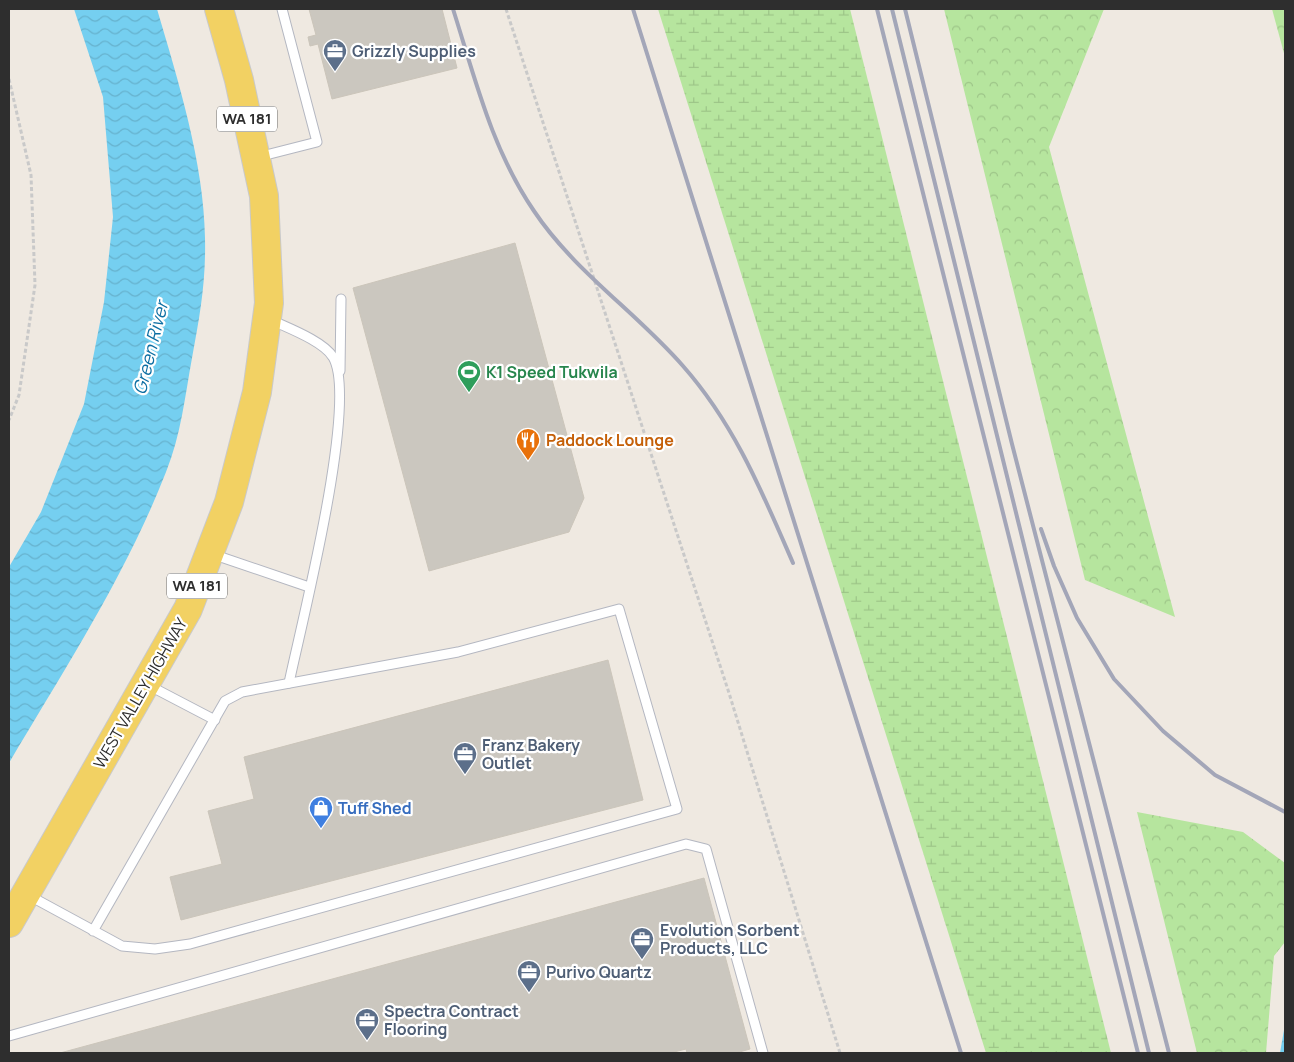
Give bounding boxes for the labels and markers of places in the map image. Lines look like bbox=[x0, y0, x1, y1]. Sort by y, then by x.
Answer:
office icon: Grizzly Supplies bbox=[322, 38, 348, 72]
place label: Grizzly Supplies bbox=[352, 40, 476, 62]
sports icon: K1 Speed Tukwila bbox=[456, 359, 482, 393]
place label: K1 Speed Tukwila bbox=[486, 361, 618, 383]
restaurant icon: Paddock Lounge bbox=[515, 427, 541, 461]
place label: Paddock Lounge bbox=[546, 429, 674, 451]
place label: Franz Bakery Outlet bbox=[482, 734, 580, 774]
office icon: Franz Bakery Outlet bbox=[452, 741, 478, 775]
shop icon: Tuff Shed bbox=[308, 795, 334, 829]
place label: Tuff Shed bbox=[338, 797, 412, 819]
place label: Evolution Sorbent Products, LLC bbox=[660, 919, 800, 959]
office icon: Evolution Sorbent Products, LLC bbox=[629, 926, 655, 960]
office icon: Purivo Quartz bbox=[516, 959, 542, 993]
place label: Purivo Quartz bbox=[546, 961, 652, 983]
place label: Spectra Contract Flooring bbox=[384, 1000, 519, 1040]
office icon: Spectra Contract Flooring bbox=[354, 1007, 380, 1041]

